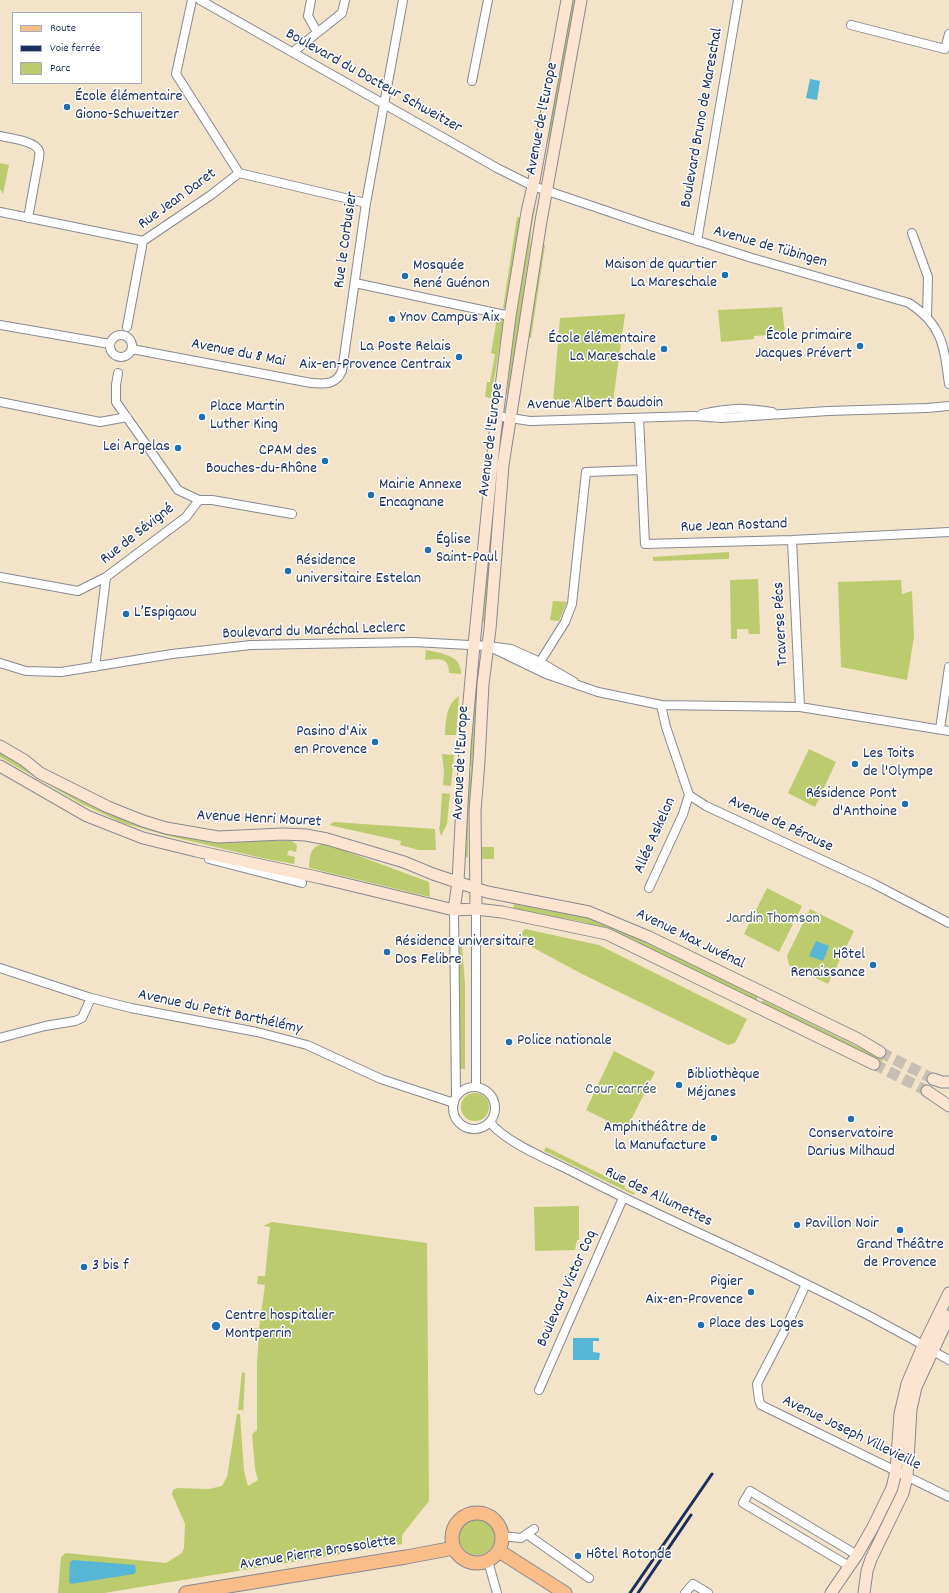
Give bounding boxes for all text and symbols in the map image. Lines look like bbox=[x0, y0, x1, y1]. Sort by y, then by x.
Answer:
legend bbox=[12, 12, 142, 84]
text: Route bbox=[50, 20, 76, 37]
street label: Boulevard du Docteur Schweitzer bbox=[281, 25, 465, 139]
street label: Boulevard Bruno de Mareschal bbox=[678, 27, 728, 209]
text: Voie ferrée bbox=[50, 40, 100, 57]
text: Parc bbox=[50, 60, 70, 77]
street label: Avenue de l'Europe bbox=[523, 61, 563, 177]
place label: École élémentaire Giono-Schweitzer bbox=[75, 88, 183, 126]
marker: École élémentaire Giono-Schweitzer bbox=[62, 102, 72, 112]
street label: Rue Jean Daret bbox=[135, 165, 221, 235]
street label: Rue le Corbusier bbox=[331, 190, 363, 290]
street label: Avenue de Tübingen bbox=[711, 223, 829, 273]
place label: Maison de quartier La Mareschale bbox=[605, 256, 717, 294]
place label: Mosquée René Guénon bbox=[413, 257, 490, 295]
marker: Maison de quartier La Mareschale bbox=[720, 270, 730, 280]
marker: Mosquée René Guénon bbox=[400, 271, 410, 281]
place label: Ynov Campus Aix bbox=[400, 309, 499, 329]
marker: Ynov Campus Aix bbox=[387, 314, 397, 324]
place label: École primaire Jacques Prévert bbox=[755, 327, 852, 365]
place label: École élémentaire La Mareschale bbox=[548, 330, 656, 368]
street label: Avenue du 8 Mai bbox=[189, 335, 287, 373]
place label: La Poste Relais Aix-en-Provence Centraix bbox=[299, 338, 451, 376]
marker: École primaire Jacques Prévert bbox=[855, 341, 865, 351]
marker: École élémentaire La Mareschale bbox=[659, 344, 669, 354]
marker: La Poste Relais Aix-en-Provence Centraix bbox=[454, 352, 464, 362]
street label: Avenue de l'Europe bbox=[476, 382, 508, 498]
street label: Avenue Albert Baudoin bbox=[527, 394, 663, 416]
place label: Place Martin Luther King bbox=[210, 398, 285, 436]
marker: Place Martin Luther King bbox=[197, 412, 207, 422]
place label: Lei Argelas bbox=[103, 438, 170, 458]
place label: CPAM des Bouches-du-Rhône bbox=[206, 442, 317, 480]
marker: Lei Argelas bbox=[173, 443, 183, 453]
marker: CPAM des Bouches-du-Rhône bbox=[320, 456, 330, 466]
place label: Mairie Annexe Encagnane bbox=[379, 476, 462, 514]
marker: Mairie Annexe Encagnane bbox=[366, 490, 376, 500]
street label: Rue de Sévigné bbox=[97, 500, 179, 570]
street label: Rue Jean Rostand bbox=[680, 516, 788, 538]
place label: Église Saint-Paul bbox=[436, 531, 498, 569]
marker: Église Saint-Paul bbox=[423, 545, 433, 555]
place label: Résidence universitaire Estelan bbox=[296, 552, 421, 590]
marker: Résidence universitaire Estelan bbox=[283, 566, 293, 576]
street label: Traverse Pécs bbox=[770, 581, 794, 667]
place label: L’Espigaou bbox=[134, 604, 197, 624]
marker: L’Espigaou bbox=[121, 609, 131, 619]
street label: Boulevard du Maréchal Leclerc bbox=[222, 619, 406, 645]
street label: Avenue de l'Europe bbox=[449, 705, 475, 821]
place label: Pasino d'Aix en Provence bbox=[294, 723, 367, 761]
marker: Pasino d'Aix en Provence bbox=[370, 737, 380, 747]
place label: Les Toits de l'Olympe bbox=[863, 745, 933, 783]
marker: Les Toits de l'Olympe bbox=[850, 759, 860, 769]
place label: Résidence Pont d'Anthoine bbox=[806, 785, 897, 823]
street label: Avenue de Pérouse bbox=[724, 792, 836, 858]
street label: Allée Askelon bbox=[631, 795, 681, 877]
marker: Résidence Pont d'Anthoine bbox=[900, 799, 910, 809]
street label: Avenue Henri Mouret bbox=[196, 807, 322, 833]
street label: Avenue Max Juvénal bbox=[632, 905, 748, 975]
park label: Jardin Thomson bbox=[726, 910, 820, 930]
place label: Résidence universitaire Dos Felibre bbox=[395, 933, 534, 971]
place label: Hôtel Renaissance bbox=[791, 946, 865, 984]
marker: Résidence universitaire Dos Felibre bbox=[382, 947, 392, 957]
marker: Hôtel Renaissance bbox=[868, 960, 878, 970]
street label: Avenue du Petit Barthélémy bbox=[136, 986, 304, 1040]
place label: Police nationale bbox=[517, 1032, 612, 1052]
marker: Police nationale bbox=[504, 1037, 514, 1047]
place label: Bibliothèque Méjanes bbox=[687, 1066, 759, 1104]
marker: Bibliothèque Méjanes bbox=[674, 1080, 684, 1090]
park label: Cour carrée bbox=[585, 1081, 657, 1101]
marker: Conservatoire Darius Milhaud bbox=[846, 1114, 856, 1124]
place label: Amphithéâtre de la Manufacture bbox=[603, 1119, 706, 1157]
place label: Conservatoire Darius Milhaud bbox=[807, 1125, 895, 1163]
marker: Amphithéâtre de la Manufacture bbox=[709, 1133, 719, 1143]
street label: Rue des Allumettes bbox=[601, 1164, 715, 1232]
place label: Pavillon Noir bbox=[805, 1215, 879, 1235]
marker: Pavillon Noir bbox=[792, 1220, 802, 1230]
marker: Grand Théâtre de Provence bbox=[895, 1225, 905, 1235]
street label: Boulevard Victor Coq bbox=[534, 1228, 602, 1350]
place label: Grand Théâtre de Provence bbox=[856, 1236, 944, 1274]
place label: 3 bis f bbox=[92, 1257, 129, 1277]
marker: 3 bis f bbox=[79, 1262, 89, 1272]
place label: Pigier Aix-en-Provence bbox=[645, 1273, 743, 1311]
marker: Pigier Aix-en-Provence bbox=[746, 1287, 756, 1297]
place label: Centre hospitalier Montperrin bbox=[225, 1307, 334, 1345]
place label: Place des Loges bbox=[709, 1315, 804, 1335]
marker: Centre hospitalier Montperrin bbox=[210, 1320, 222, 1332]
marker: Place des Loges bbox=[696, 1320, 706, 1330]
street label: Avenue Joseph Villevieille bbox=[778, 1392, 924, 1476]
street label: Avenue Pierre Brossolette bbox=[238, 1532, 398, 1576]
place label: Hôtel Rotonde bbox=[586, 1546, 672, 1566]
marker: Hôtel Rotonde bbox=[573, 1551, 583, 1561]

